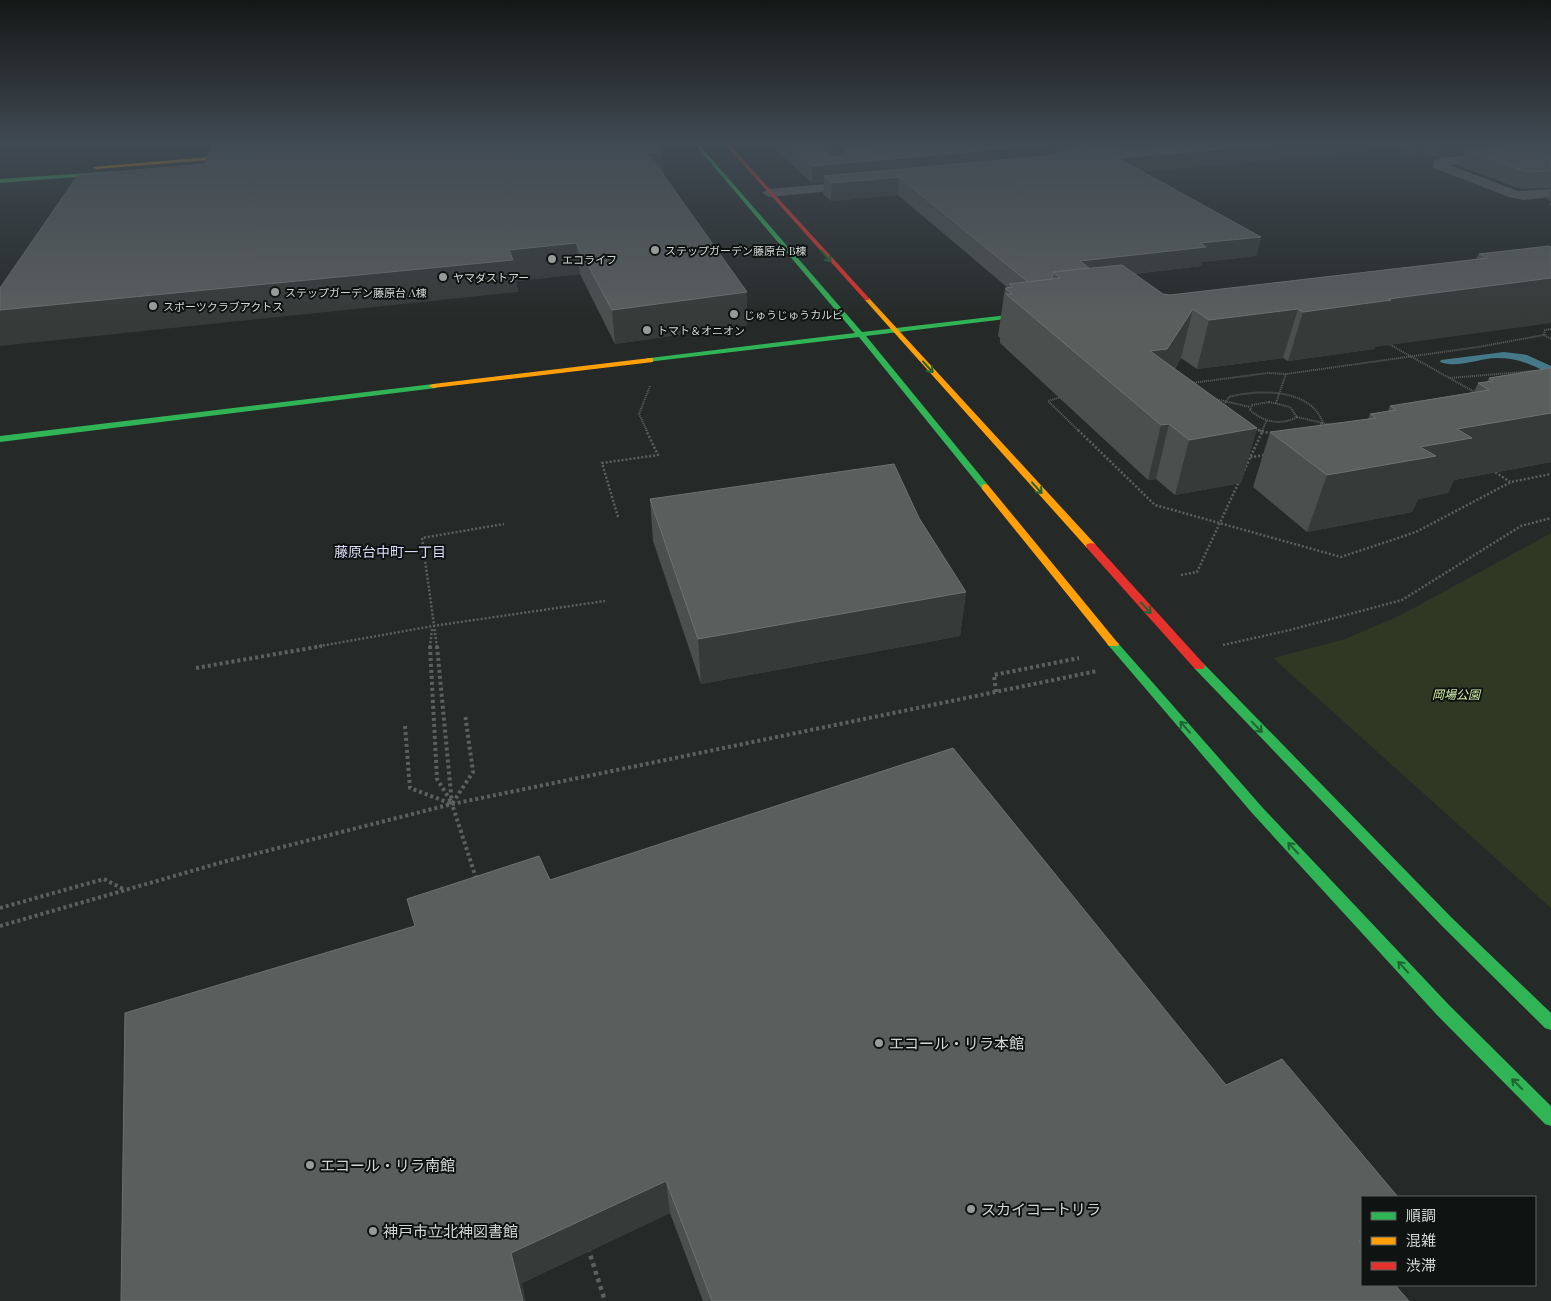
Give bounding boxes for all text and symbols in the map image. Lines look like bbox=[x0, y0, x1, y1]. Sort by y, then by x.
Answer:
place label: ステップガーデン藤原台 B棟 bbox=[665, 243, 807, 258]
marker: ステップガーデン藤原台 B棟 bbox=[649, 244, 661, 256]
one-way arrow bbox=[820, 249, 831, 262]
place label: エコライフ bbox=[562, 252, 617, 267]
marker: エコライフ bbox=[546, 253, 558, 265]
place label: ヤマダストアー bbox=[453, 270, 529, 285]
marker: ヤマダストアー bbox=[437, 271, 449, 283]
place label: ステップガーデン藤原台 A棟 bbox=[285, 285, 427, 300]
marker: ステップガーデン藤原台 A棟 bbox=[269, 286, 281, 298]
place label: スポーツクラブアクトス bbox=[163, 299, 283, 314]
marker: スポーツクラブアクトス bbox=[147, 300, 159, 312]
place label: じゅうじゅうカルビ bbox=[744, 307, 843, 322]
marker: じゅうじゅうカルビ bbox=[728, 308, 740, 320]
place label: トマト＆オニオン bbox=[657, 323, 745, 338]
marker: トマト＆オニオン bbox=[641, 324, 653, 336]
one-way arrow bbox=[923, 360, 934, 373]
one-way arrow bbox=[1031, 481, 1042, 494]
district label: 藤原台中町一丁目 bbox=[334, 542, 446, 561]
one-way arrow bbox=[1140, 602, 1152, 615]
park label: 岡場公園 bbox=[1432, 686, 1482, 702]
one-way arrow bbox=[1179, 720, 1191, 733]
one-way arrow bbox=[1251, 720, 1263, 733]
one-way arrow bbox=[1287, 842, 1299, 855]
one-way arrow bbox=[1398, 961, 1409, 974]
place label: エコール・リラ本館 bbox=[889, 1033, 1024, 1053]
marker: エコール・リラ本館 bbox=[873, 1037, 885, 1049]
one-way arrow bbox=[1510, 1078, 1523, 1090]
place label: エコール・リラ南館 bbox=[320, 1155, 455, 1175]
marker: エコール・リラ南館 bbox=[304, 1159, 316, 1171]
legend bbox=[1361, 1196, 1536, 1286]
place label: スカイコートリラ bbox=[981, 1199, 1101, 1219]
marker: スカイコートリラ bbox=[965, 1203, 977, 1215]
text: 順調 bbox=[1406, 1205, 1436, 1225]
place label: 神戸市立北神図書館 bbox=[383, 1221, 518, 1241]
marker: 神戸市立北神図書館 bbox=[367, 1225, 379, 1237]
text: 混雑 bbox=[1406, 1230, 1436, 1250]
text: 渋滞 bbox=[1406, 1255, 1436, 1275]

